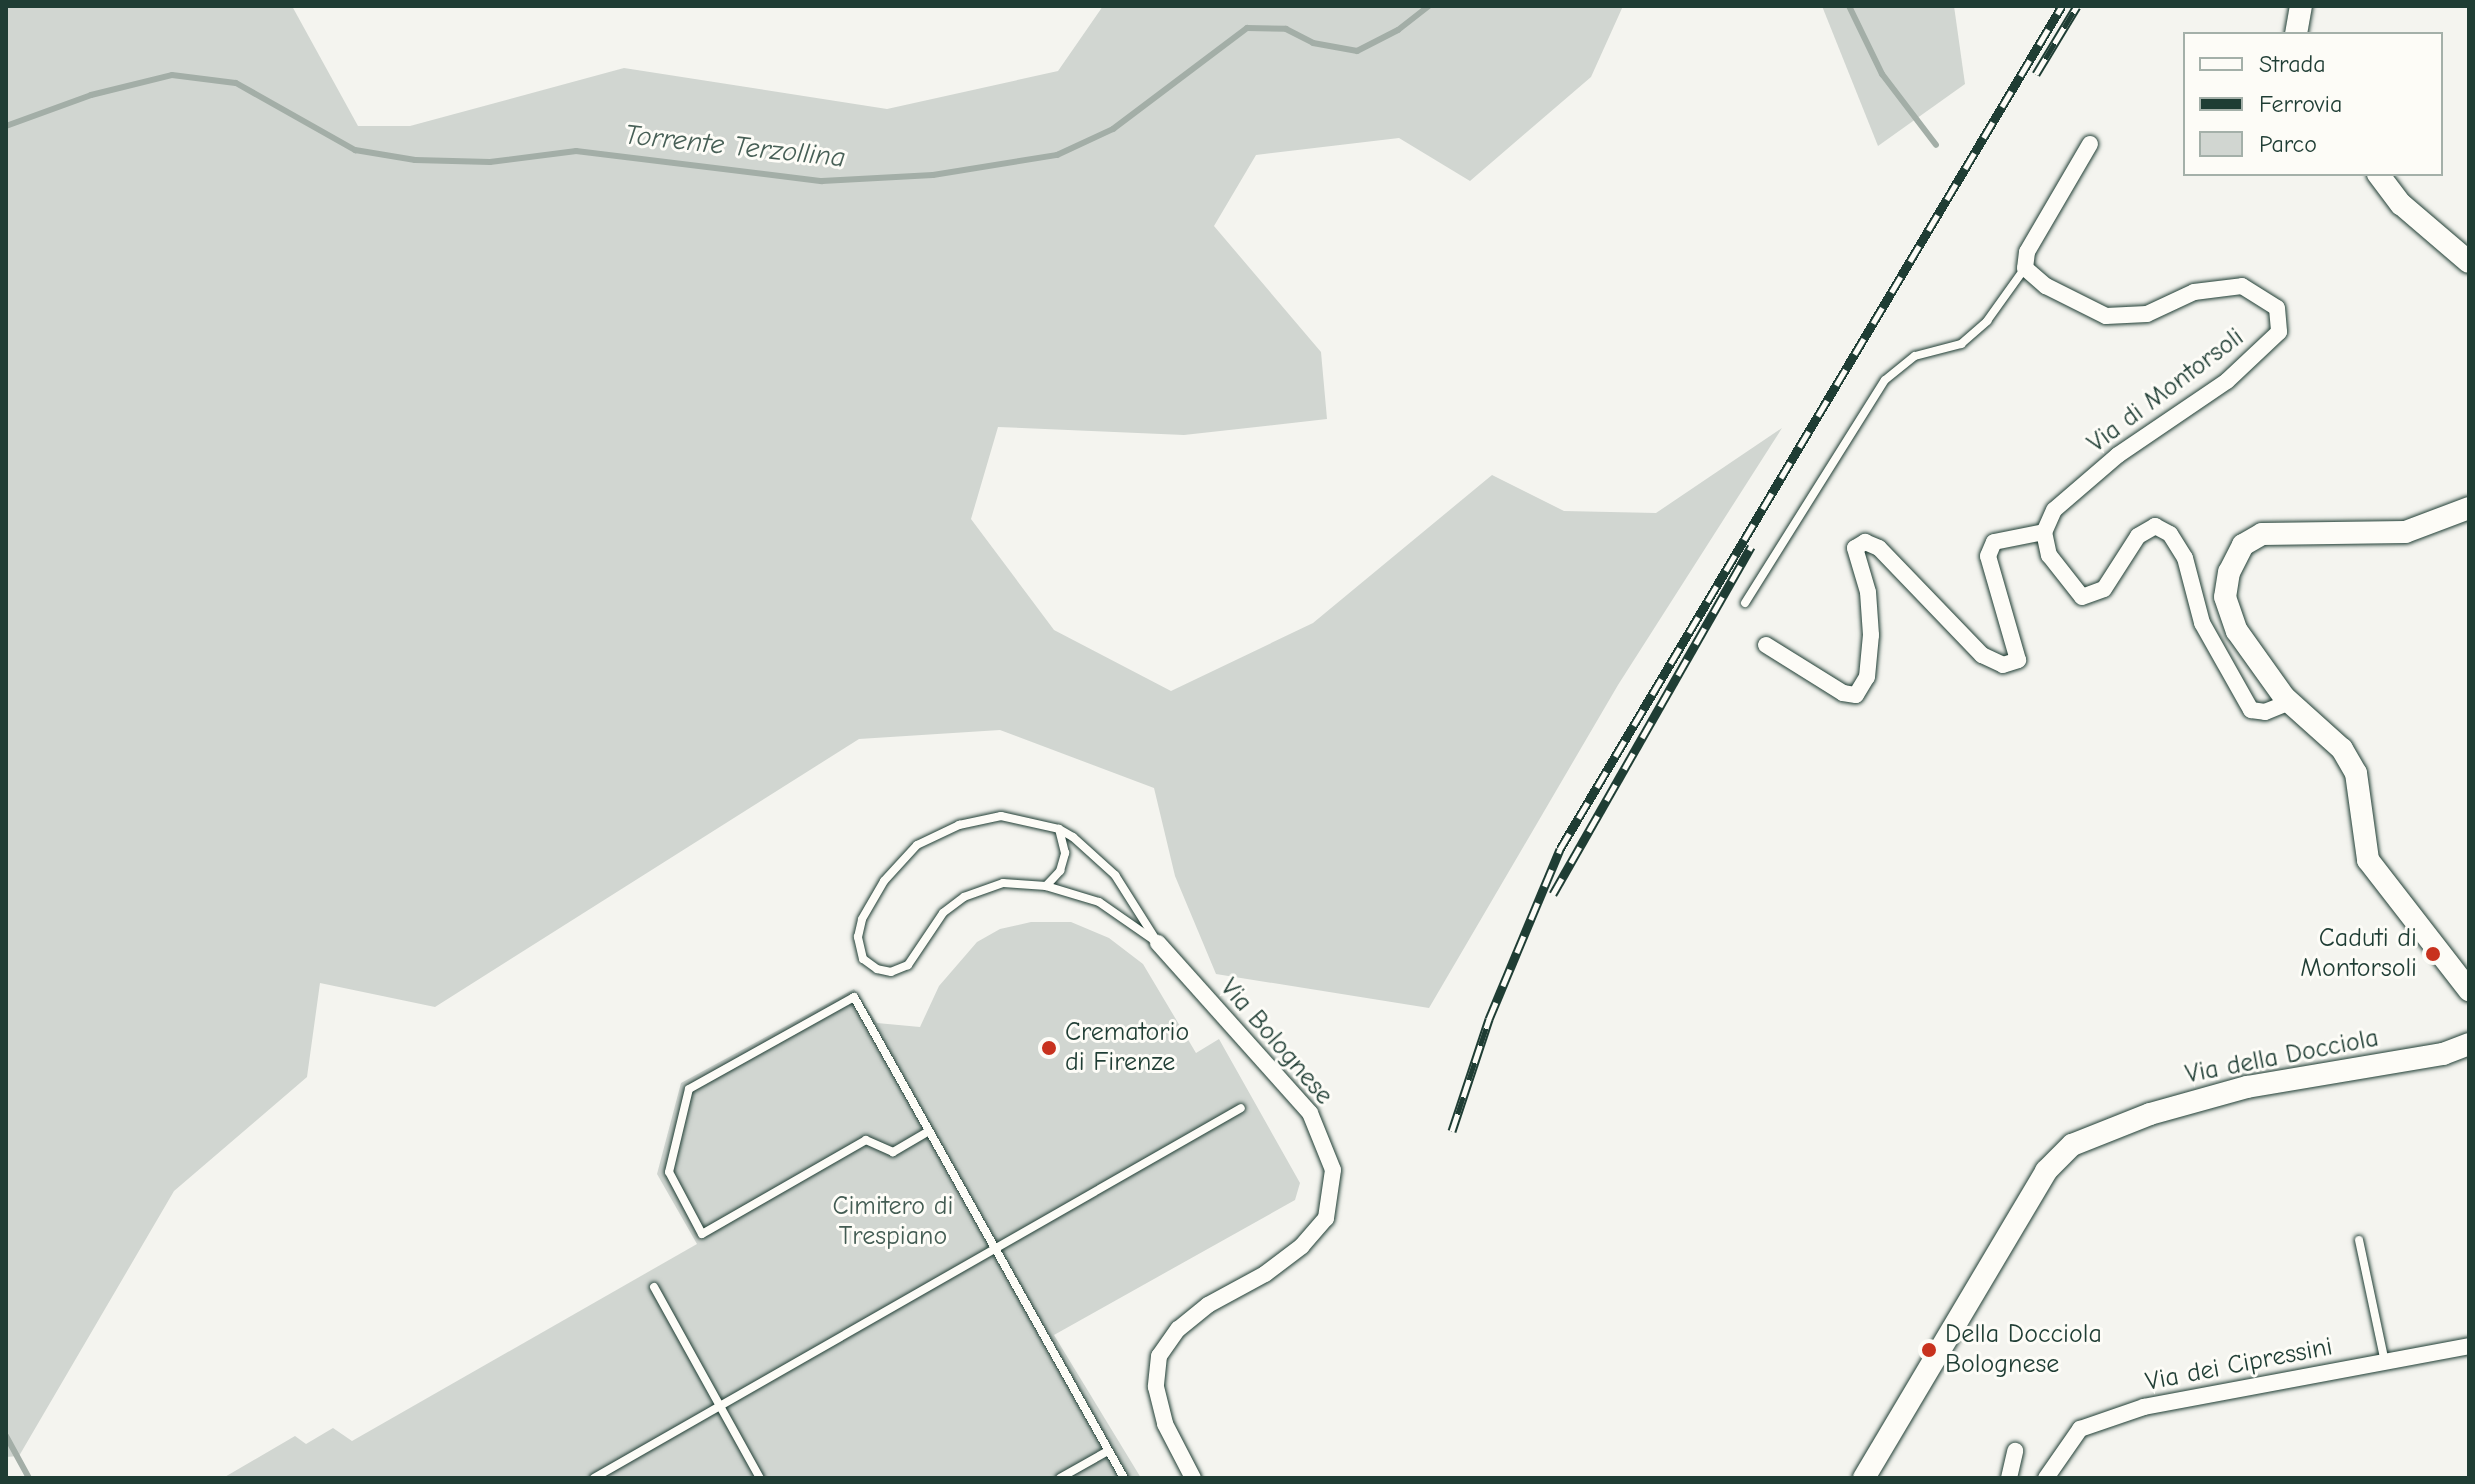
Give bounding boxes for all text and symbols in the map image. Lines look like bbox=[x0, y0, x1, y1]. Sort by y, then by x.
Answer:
legend bbox=[2183, 32, 2443, 176]
text: Strada bbox=[2259, 50, 2326, 78]
text: Ferrovia bbox=[2259, 90, 2342, 118]
water label: Torrente Terzollina bbox=[623, 118, 847, 174]
text: Parco bbox=[2259, 130, 2317, 158]
street label: Via di Montorsoli bbox=[2082, 322, 2250, 460]
place label: Caduti di Montorsoli bbox=[2300, 923, 2417, 984]
marker: Caduti di Montorsoli bbox=[2424, 945, 2442, 963]
street label: Via Bolognese bbox=[1213, 973, 1339, 1111]
place label: Crematorio di Firenze bbox=[1065, 1017, 1189, 1078]
street label: Via della Docciola bbox=[2183, 1023, 2381, 1091]
marker: Crematorio di Firenze bbox=[1040, 1039, 1058, 1057]
park label: Cimitero di Trespiano bbox=[833, 1191, 953, 1252]
place label: Della Docciola Bolognese bbox=[1945, 1319, 2102, 1380]
street label: Via dei Cipressini bbox=[2143, 1332, 2335, 1398]
marker: Della Docciola Bolognese bbox=[1920, 1341, 1938, 1359]

